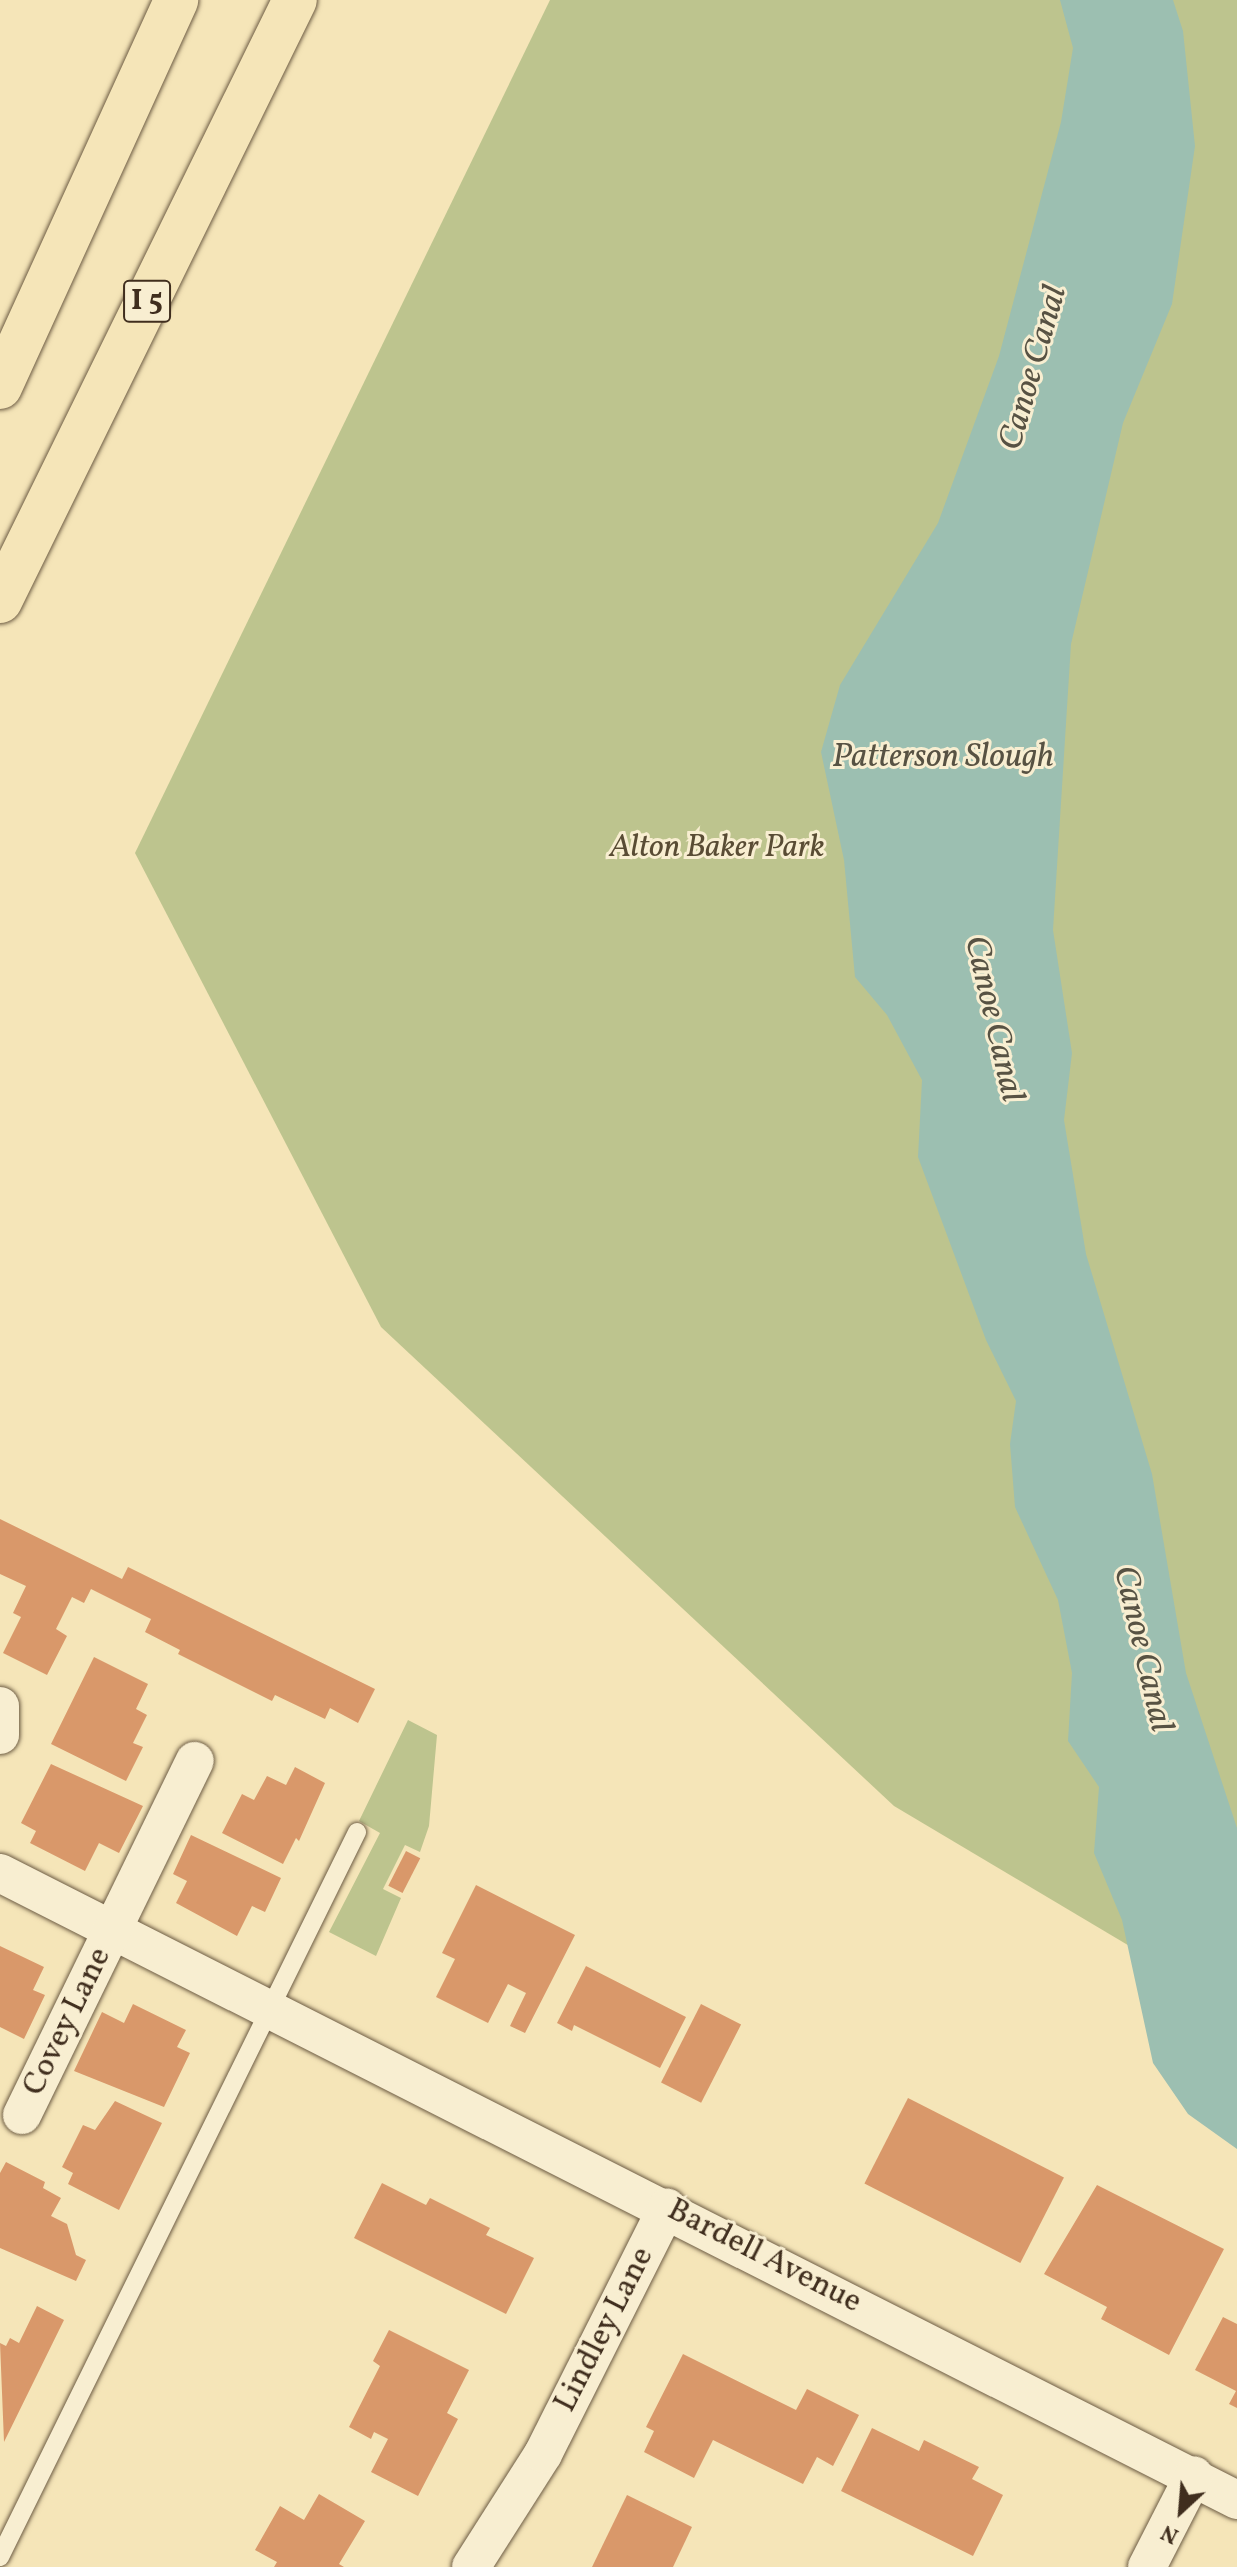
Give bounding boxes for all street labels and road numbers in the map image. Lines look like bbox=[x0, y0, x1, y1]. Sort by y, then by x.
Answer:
road number: I 5 bbox=[123, 275, 171, 327]
street label: Covey Lane bbox=[15, 1941, 121, 2103]
street label: Bardell Avenue bbox=[661, 2192, 867, 2322]
street label: Lindley Lane bbox=[547, 2241, 663, 2419]

